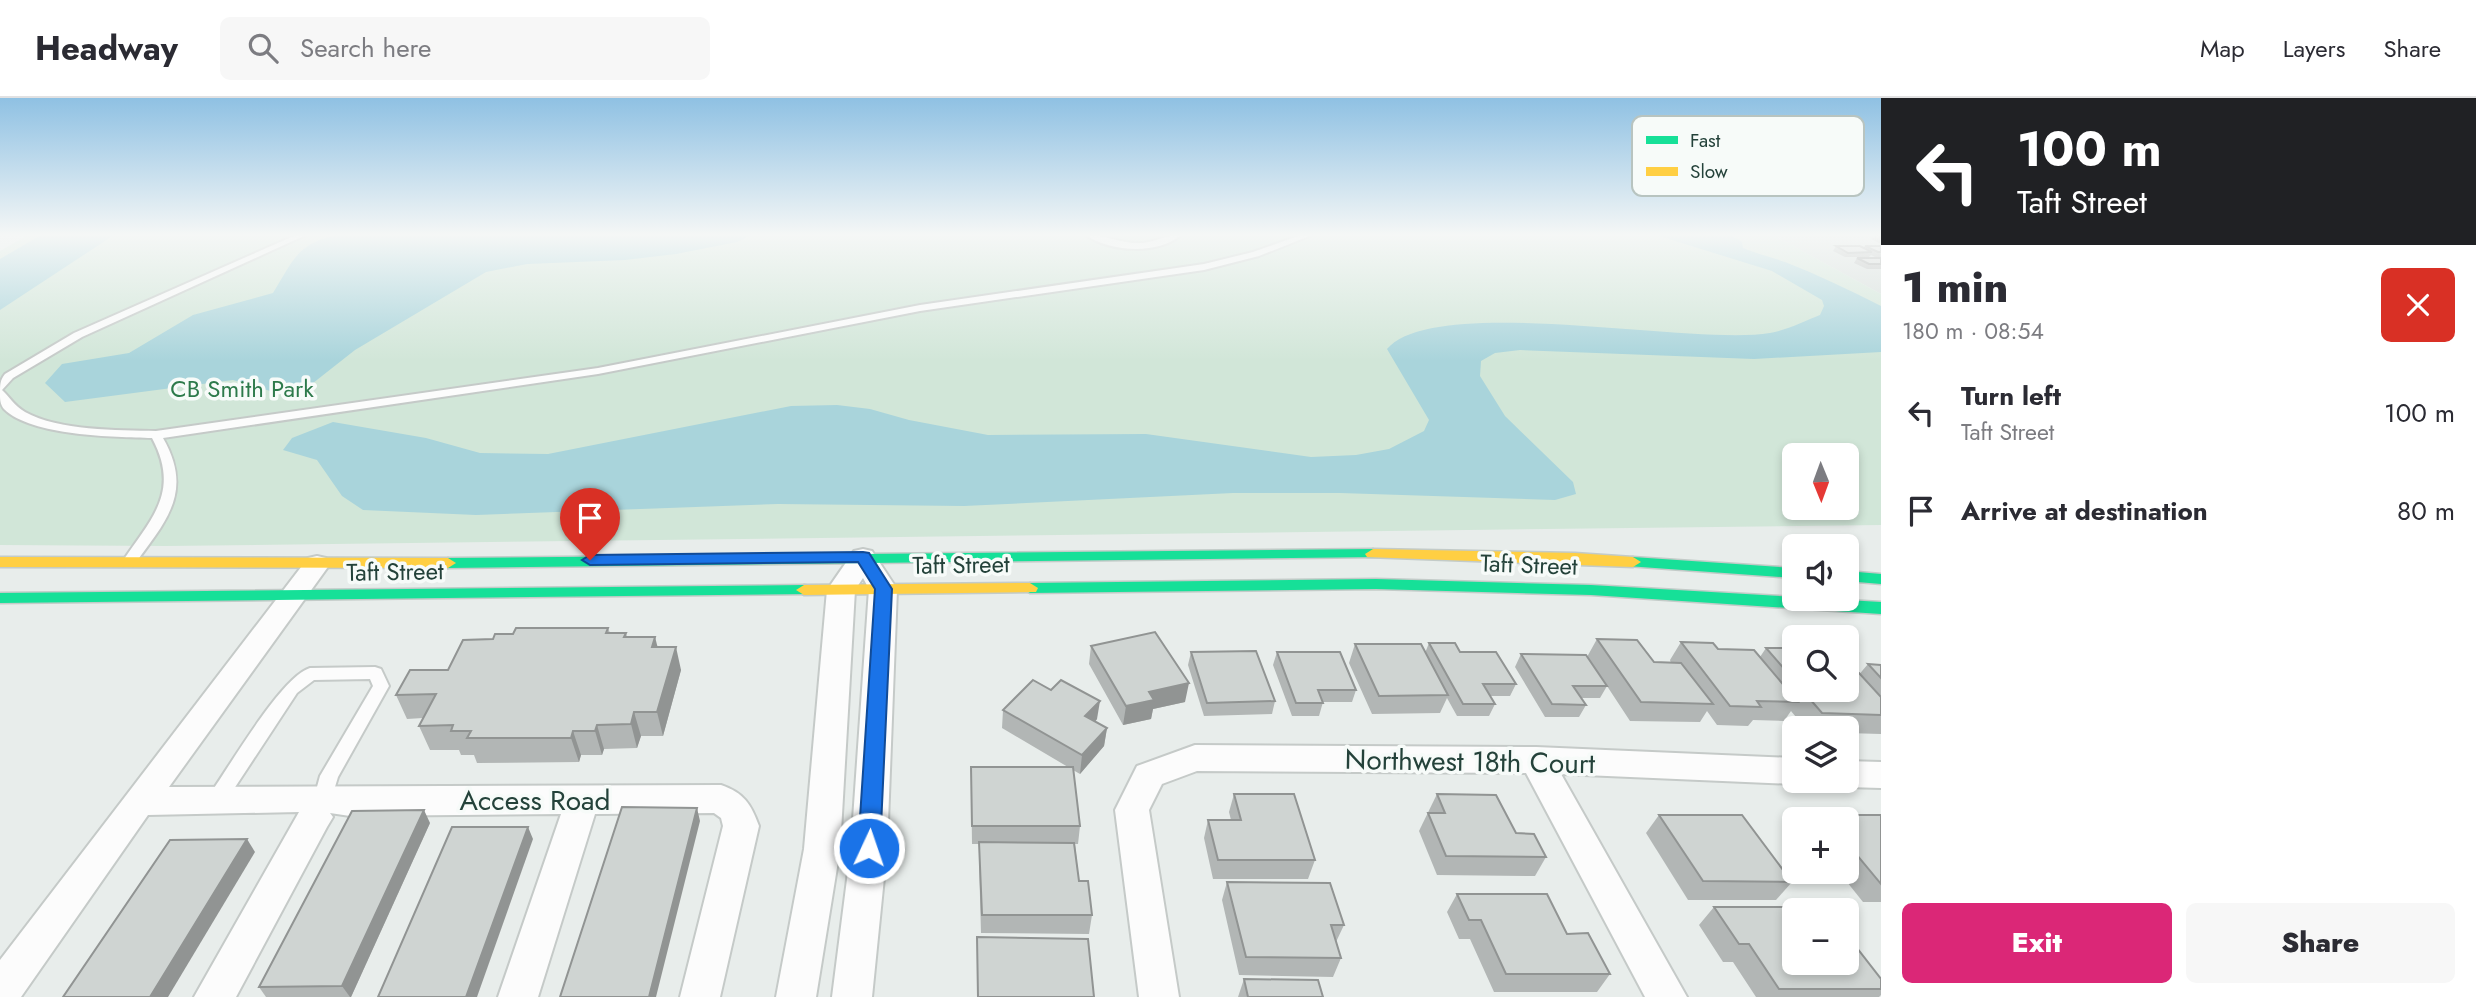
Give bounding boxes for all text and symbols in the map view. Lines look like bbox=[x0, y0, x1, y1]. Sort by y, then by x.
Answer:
search box bbox=[220, 17, 710, 80]
text: Headway bbox=[35, 25, 178, 72]
icon: search bbox=[244, 29, 282, 67]
text: Search here bbox=[300, 29, 431, 67]
text: Map bbox=[2200, 31, 2245, 66]
text: Layers bbox=[2283, 31, 2345, 66]
text: Share bbox=[2383, 31, 2441, 66]
text: 100 m bbox=[2017, 114, 2162, 184]
legend bbox=[1632, 116, 1864, 196]
icon: left bbox=[1902, 126, 1993, 217]
text: Fast bbox=[1690, 127, 1721, 154]
text: Slow bbox=[1690, 158, 1728, 185]
text: Taft Street bbox=[2017, 179, 2147, 225]
text: 1 min bbox=[1902, 257, 2008, 318]
button: close bbox=[2381, 268, 2455, 342]
text: 180 m · 08:54 bbox=[1902, 314, 2044, 348]
park label: CB Smith Park bbox=[170, 371, 314, 406]
text: Turn left bbox=[1961, 377, 2061, 415]
icon: left bbox=[1902, 394, 1940, 432]
text: 100 m bbox=[2384, 394, 2455, 432]
text: Taft Street bbox=[1961, 415, 2054, 449]
north arrow bbox=[1782, 443, 1858, 520]
map controls bbox=[1782, 443, 1859, 975]
pin bbox=[560, 488, 620, 560]
icon: arrive bbox=[1902, 492, 1940, 530]
text: Arrive at destination bbox=[1961, 492, 2208, 530]
text: 80 m bbox=[2397, 492, 2455, 530]
icon: arrive bbox=[571, 499, 609, 537]
button: sound bbox=[1782, 534, 1859, 611]
street label: Taft Street bbox=[1480, 545, 1579, 584]
street label: Taft Street bbox=[912, 546, 1010, 583]
street label: Taft Street bbox=[346, 553, 444, 590]
button: search bbox=[1782, 625, 1859, 702]
button: layers bbox=[1782, 716, 1859, 793]
street label: Northwest 18th Court bbox=[1344, 739, 1596, 784]
street label: Access Road bbox=[459, 780, 611, 821]
button: + bbox=[1782, 807, 1859, 884]
position arrow bbox=[832, 811, 906, 885]
button: − bbox=[1782, 898, 1859, 975]
button: Exit bbox=[1902, 903, 2172, 983]
button: Share bbox=[2186, 903, 2455, 983]

